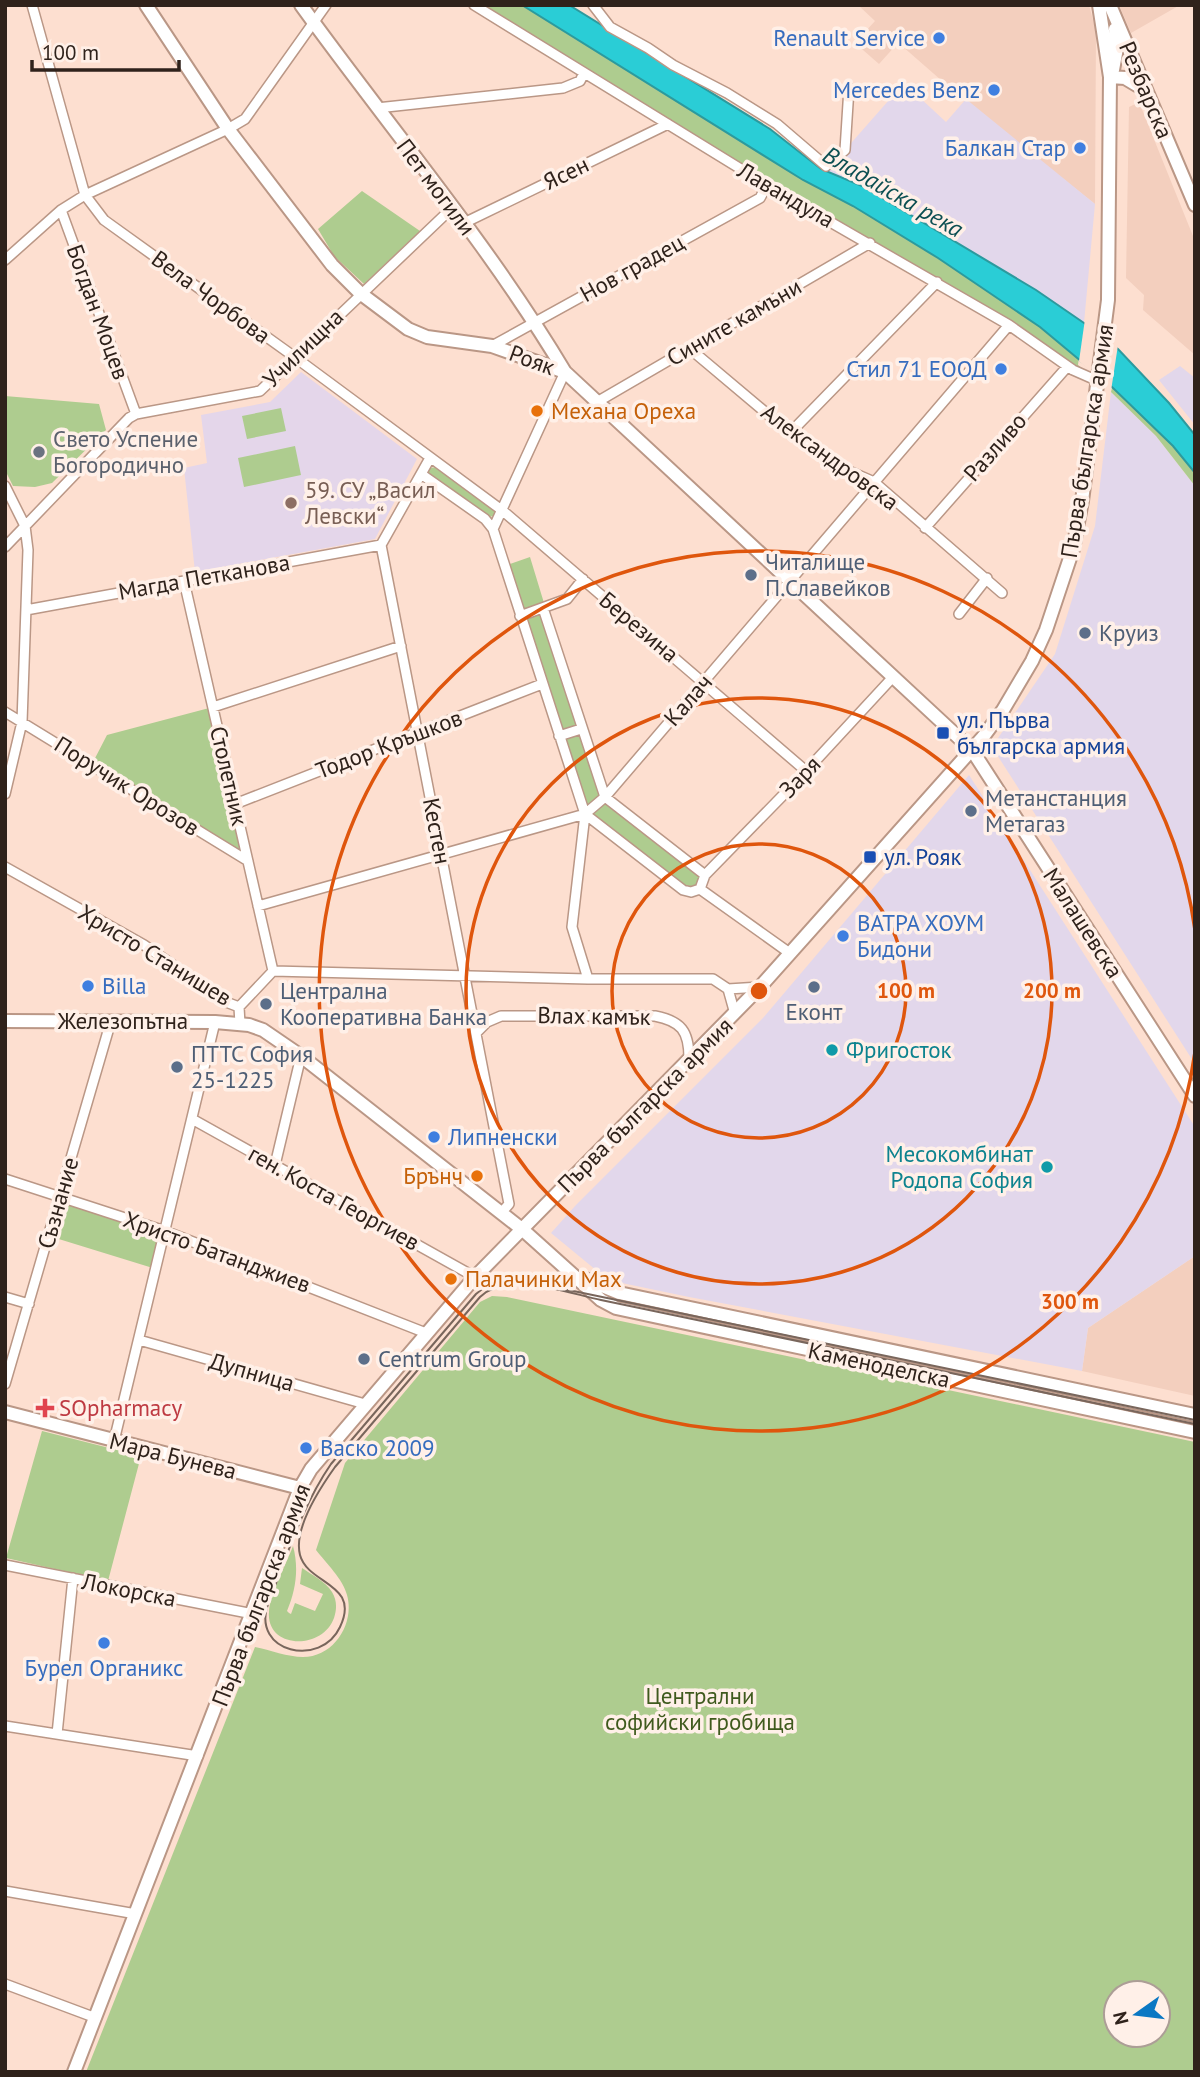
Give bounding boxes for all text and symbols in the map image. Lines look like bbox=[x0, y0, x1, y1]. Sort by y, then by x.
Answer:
place label: Renault Service bbox=[773, 23, 925, 52]
scale bar bbox=[32, 28, 178, 72]
marker: Renault Service bbox=[931, 30, 947, 46]
street label: Резбарска bbox=[1113, 37, 1180, 143]
text: 100 m bbox=[42, 39, 99, 66]
place label: Mercedes Benz bbox=[833, 75, 980, 104]
marker: Mercedes Benz bbox=[986, 82, 1002, 98]
street label: Пет могили bbox=[391, 133, 482, 241]
place label: Балкан Стар bbox=[945, 133, 1066, 162]
water label: Владайска река bbox=[818, 139, 969, 244]
marker: Балкан Стар bbox=[1072, 140, 1088, 156]
street label: Ясен bbox=[538, 149, 593, 196]
street label: Лавандула bbox=[732, 155, 840, 234]
street label: Нов градец bbox=[575, 227, 689, 308]
street label: Богдан Моцев bbox=[61, 240, 136, 383]
street label: Вела Чорбова bbox=[146, 244, 276, 349]
street label: Сините камъни bbox=[661, 271, 806, 372]
street label: Училищна bbox=[256, 302, 349, 393]
street label: Първа българска армия bbox=[1054, 322, 1119, 560]
street label: Рояк bbox=[505, 338, 559, 381]
place label: Стил 71 ЕООД bbox=[846, 354, 987, 383]
marker: Стил 71 ЕООД bbox=[993, 361, 1009, 377]
place label: Механа Ореха bbox=[551, 396, 696, 425]
street label: Александровска bbox=[756, 397, 905, 516]
marker: Механа Ореха bbox=[529, 403, 545, 419]
street label: Разливо bbox=[957, 406, 1032, 487]
place label: Свето Успение Богородично bbox=[53, 424, 198, 479]
marker: Свето Успение Богородично bbox=[31, 444, 47, 460]
place label: 59. СУ „Васил Левски“ bbox=[304, 475, 436, 530]
marker: 59. СУ „Васил Левски“ bbox=[283, 495, 299, 511]
street label: Магда Петканова bbox=[116, 547, 292, 606]
place label: Читалище П.Славейков bbox=[765, 547, 891, 602]
marker: Читалище П.Славейков bbox=[743, 567, 759, 583]
street label: Березина bbox=[594, 585, 685, 668]
place label: Круиз bbox=[1099, 618, 1159, 647]
marker: Круиз bbox=[1077, 625, 1093, 641]
street label: Калач bbox=[657, 668, 718, 732]
street label: Тодор Кръшков bbox=[312, 702, 466, 785]
place label: ул. Първа българска армия bbox=[957, 705, 1125, 760]
street label: Столетник bbox=[204, 723, 255, 828]
marker: ул. Първа българска армия bbox=[935, 725, 951, 741]
street label: Поручик Орозов bbox=[49, 729, 205, 842]
street label: Заря bbox=[773, 750, 826, 804]
place label: Метанстанция Метагаз bbox=[985, 783, 1127, 838]
street label: Кестен bbox=[417, 795, 458, 866]
marker: Метанстанция Метагаз bbox=[963, 803, 979, 819]
place label: ул. Рояк bbox=[884, 842, 962, 871]
marker: ул. Рояк bbox=[862, 849, 878, 865]
street label: Малашевска bbox=[1037, 862, 1130, 983]
street label: Христо Станишев bbox=[73, 897, 237, 1012]
place label: ВАТРА ХОУМ Бидони bbox=[857, 908, 984, 963]
marker: ВАТРА ХОУМ Бидони bbox=[835, 928, 851, 944]
place label: Billa bbox=[102, 971, 146, 1000]
place label: Централна Кооперативна Банка bbox=[280, 976, 487, 1031]
text: 100 m bbox=[877, 977, 935, 1004]
text: 200 m bbox=[1023, 977, 1081, 1004]
marker: Billa bbox=[80, 978, 96, 994]
centre of rings bbox=[747, 979, 771, 1003]
marker: Еконт bbox=[806, 979, 822, 995]
marker: Централна Кооперативна Банка bbox=[258, 996, 274, 1012]
place label: Еконт bbox=[786, 997, 843, 1026]
street label: Влах камък bbox=[537, 1000, 651, 1031]
street label: Железопътна bbox=[57, 1006, 188, 1035]
street label: Първа българска армия bbox=[551, 1011, 738, 1198]
place label: Фригосток bbox=[846, 1035, 952, 1064]
place label: ПТТС София 25-1225 bbox=[191, 1039, 313, 1094]
marker: Фригосток bbox=[824, 1042, 840, 1058]
marker: ПТТС София 25-1225 bbox=[169, 1059, 185, 1075]
place label: Липненски bbox=[447, 1122, 558, 1151]
marker: Липненски bbox=[426, 1129, 442, 1145]
street label: ген. Коста Георгиев bbox=[244, 1139, 425, 1257]
place label: Месокомбинат Родопа София bbox=[885, 1139, 1034, 1194]
street label: Съзнание bbox=[31, 1154, 84, 1252]
marker: Месокомбинат Родопа София bbox=[1039, 1159, 1055, 1175]
place label: Брънч bbox=[403, 1161, 463, 1190]
marker: Брънч bbox=[469, 1168, 485, 1184]
street label: Христо Батанджиев bbox=[120, 1204, 315, 1299]
place label: Палачинки Max bbox=[465, 1264, 622, 1293]
marker: Палачинки Max bbox=[443, 1271, 459, 1287]
text: 300 m bbox=[1041, 1288, 1099, 1315]
street label: Каменоделска bbox=[805, 1335, 953, 1394]
place label: Centrum Group bbox=[378, 1344, 527, 1373]
street label: Дупница bbox=[206, 1346, 298, 1397]
marker: Centrum Group bbox=[356, 1351, 372, 1367]
place label: SOpharmacy bbox=[59, 1393, 182, 1422]
marker: SOpharmacy bbox=[37, 1400, 53, 1416]
street label: Мара Бунева bbox=[107, 1426, 240, 1485]
place label: Васко 2009 bbox=[320, 1433, 435, 1462]
marker: Васко 2009 bbox=[298, 1440, 314, 1456]
street label: Първа българска армия bbox=[205, 1479, 316, 1710]
street label: Локорска bbox=[79, 1566, 178, 1613]
marker: Бурел Органикс bbox=[96, 1635, 112, 1651]
place label: Бурел Органикс bbox=[25, 1653, 183, 1682]
park label: Централни софийски гробища bbox=[605, 1681, 795, 1736]
north arrow bbox=[1102, 1979, 1172, 2049]
text: N bbox=[1107, 2009, 1134, 2027]

